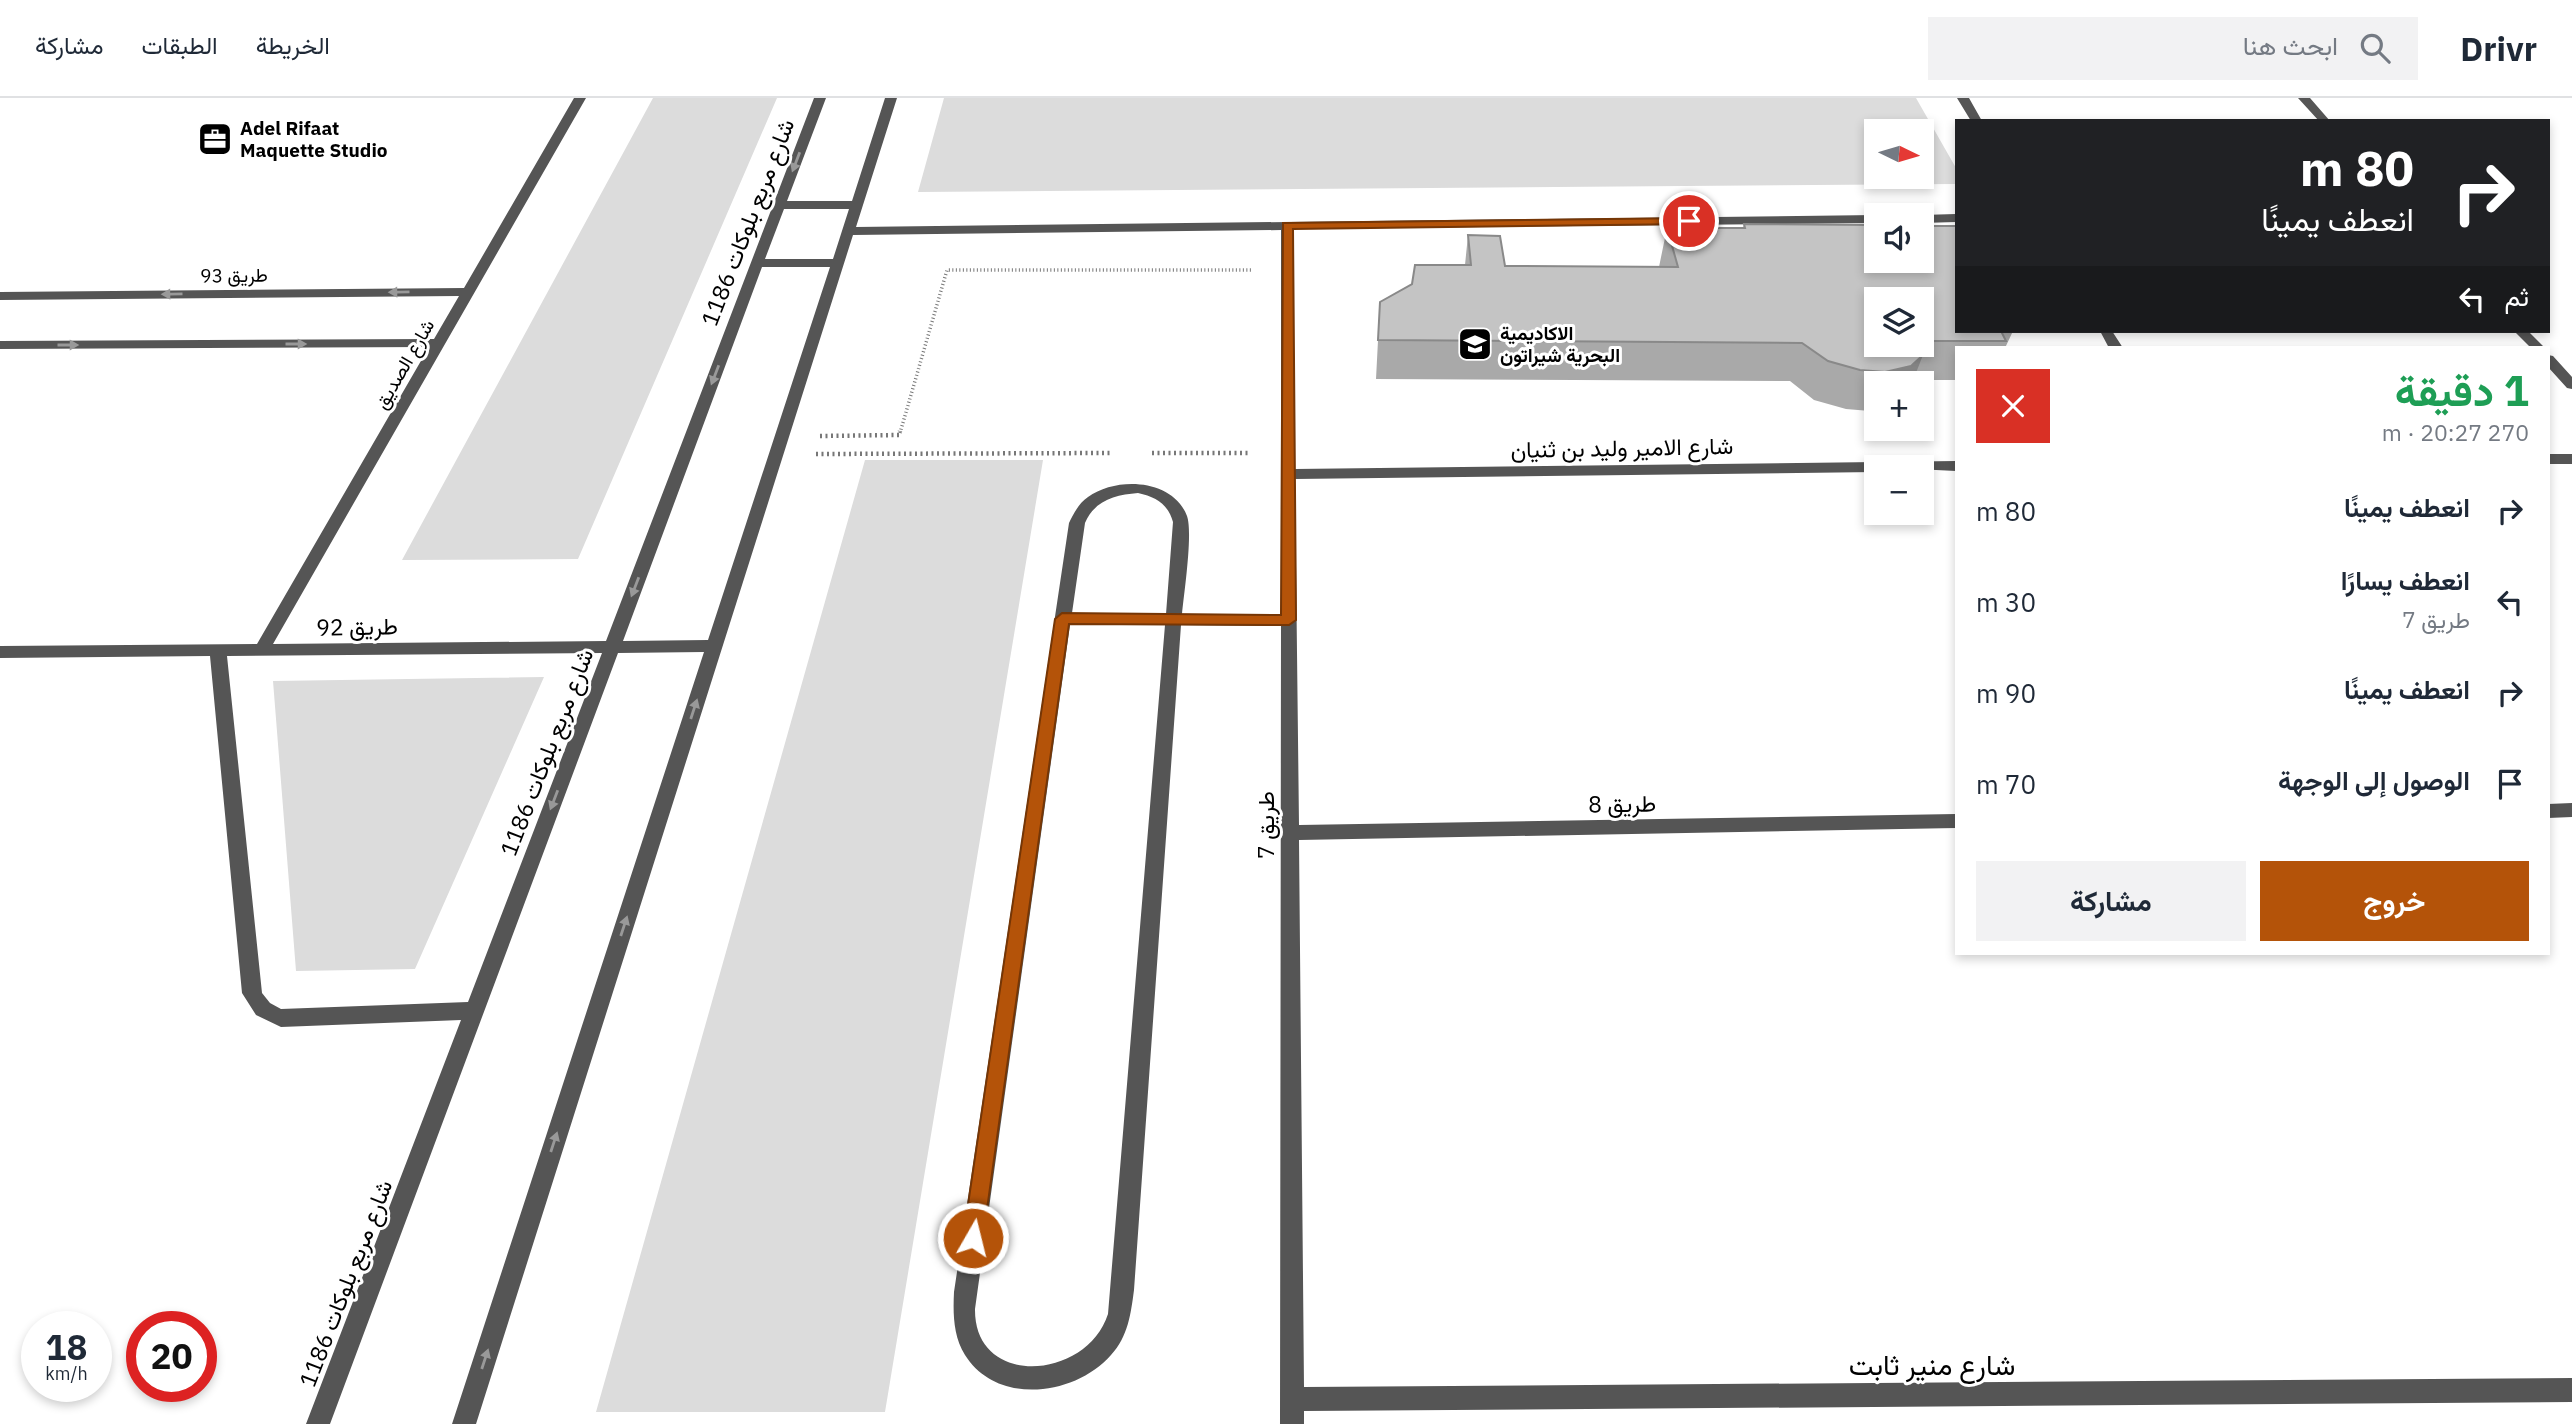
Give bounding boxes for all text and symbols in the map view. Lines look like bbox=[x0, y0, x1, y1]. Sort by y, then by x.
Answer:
search box bbox=[1928, 17, 2418, 80]
text: Drivr bbox=[2460, 27, 2537, 70]
text: ابحث هنا bbox=[2243, 28, 2338, 62]
text: مشاركة bbox=[35, 29, 103, 61]
text: الطبقات bbox=[141, 29, 218, 61]
text: الخريطة bbox=[256, 29, 330, 61]
icon: search bbox=[2356, 29, 2394, 67]
street label: شارع مربع بلوكات 1186 bbox=[694, 114, 802, 331]
place label: Adel Rifaat Maquette Studio bbox=[240, 116, 388, 162]
north arrow bbox=[1864, 119, 1934, 189]
map controls bbox=[1864, 119, 1934, 525]
office icon: Adel Rifaat Maquette Studio bbox=[196, 120, 234, 158]
text: 80 m bbox=[2300, 136, 2414, 199]
icon: right bbox=[2438, 147, 2529, 238]
one-way arrow bbox=[790, 151, 801, 172]
pin bbox=[1659, 191, 1719, 251]
text: انعطف يمينًا bbox=[2261, 198, 2414, 240]
icon: arrive bbox=[1670, 202, 1708, 240]
button: sound bbox=[1864, 203, 1934, 273]
street label: طريق 93 bbox=[200, 262, 268, 288]
text: ثم bbox=[2505, 279, 2529, 313]
icon: left bbox=[2453, 280, 2491, 318]
one-way arrow bbox=[388, 287, 410, 298]
button: layers bbox=[1864, 287, 1934, 357]
one-way arrow bbox=[161, 289, 183, 300]
street label: شارع الصديق bbox=[369, 315, 440, 414]
place label: الاكاديمية البحرية شيراتون bbox=[1500, 321, 1620, 368]
school or university icon: الاكاديمية البحرية شيراتون bbox=[1456, 325, 1494, 363]
one-way arrow bbox=[285, 338, 307, 350]
one-way arrow bbox=[57, 339, 79, 350]
text: 1 دقيقة bbox=[2395, 363, 2529, 418]
one-way arrow bbox=[709, 364, 720, 385]
button: close bbox=[1976, 369, 2050, 443]
button: + bbox=[1864, 371, 1934, 441]
text: 270 m · 20:27 bbox=[2382, 417, 2529, 447]
street label: شارع الامير وليد بن ثنيان bbox=[1510, 430, 1734, 466]
button: − bbox=[1864, 455, 1934, 525]
text: انعطف يمينًا bbox=[2344, 490, 2470, 524]
icon: right bbox=[2491, 492, 2529, 530]
text: 80 m bbox=[1976, 494, 2036, 528]
text: انعطف يسارًا bbox=[2341, 563, 2470, 597]
one-way arrow bbox=[629, 577, 640, 598]
icon: left bbox=[2491, 583, 2529, 621]
text: 30 m bbox=[1976, 585, 2036, 619]
text: طريق 7 bbox=[2402, 604, 2470, 634]
street label: طريق 92 bbox=[316, 610, 398, 643]
street label: شارع مربع بلوكات 1186 bbox=[493, 644, 601, 861]
text: انعطف يمينًا bbox=[2344, 672, 2470, 706]
icon: right bbox=[2491, 674, 2529, 712]
text: 90 m bbox=[1976, 676, 2036, 710]
one-way arrow bbox=[689, 699, 700, 720]
text: الوصول إلى الوجهة bbox=[2278, 763, 2470, 797]
icon: arrive bbox=[2491, 765, 2529, 803]
text: 70 m bbox=[1976, 767, 2036, 801]
street label: طريق 8 bbox=[1588, 787, 1656, 820]
one-way arrow bbox=[548, 790, 559, 811]
street label: طريق 7 bbox=[1250, 791, 1281, 859]
button: مشاركة bbox=[1976, 861, 2246, 941]
button: خروج bbox=[2260, 861, 2529, 941]
one-way arrow bbox=[619, 915, 630, 936]
one-way arrow bbox=[550, 1132, 560, 1153]
street label: شارع مربع بلوكات 1186 bbox=[292, 1175, 400, 1392]
position arrow bbox=[936, 1201, 1010, 1275]
speed limit sign: 20 bbox=[126, 1311, 217, 1402]
text: 18 bbox=[45, 1324, 88, 1370]
street label: شارع منير ثابت bbox=[1849, 1346, 2015, 1384]
one-way arrow bbox=[480, 1348, 491, 1369]
text: km/h bbox=[45, 1362, 88, 1385]

